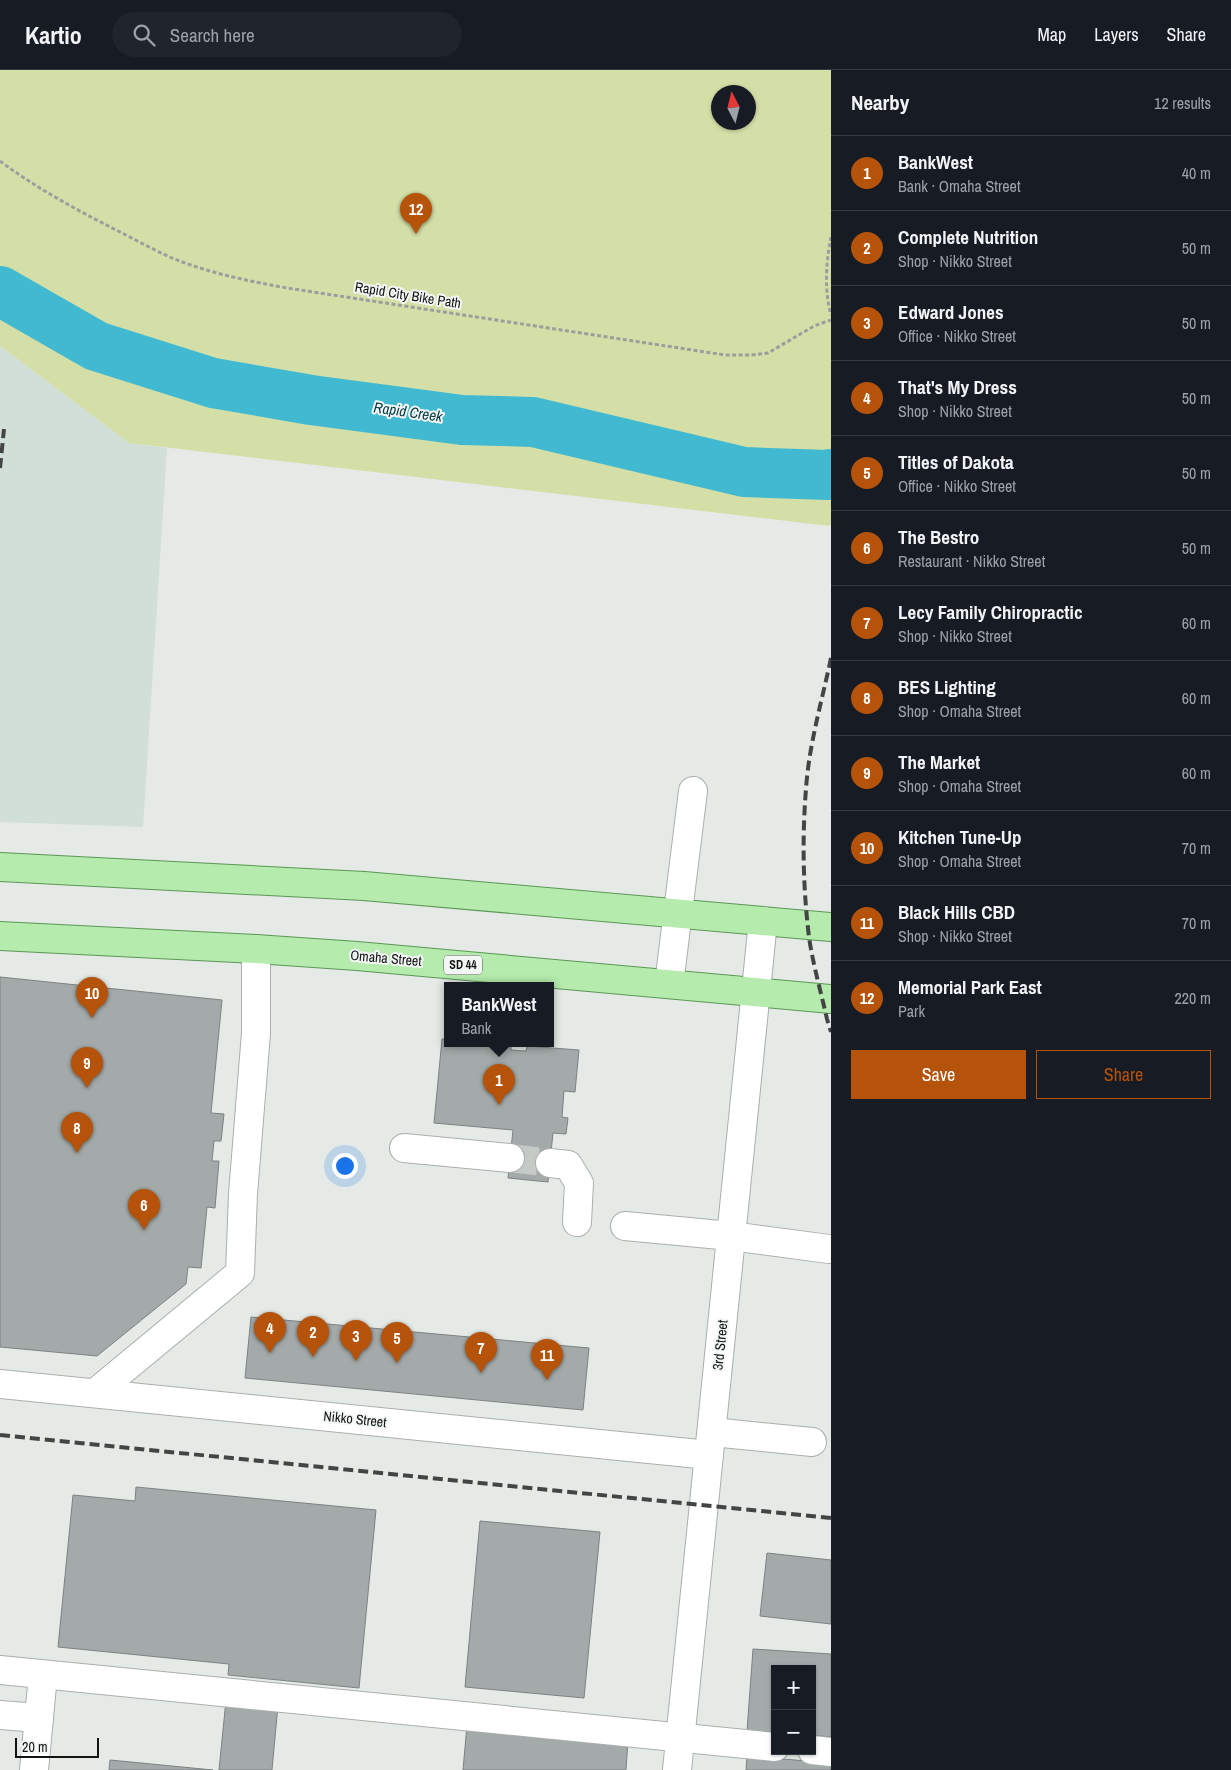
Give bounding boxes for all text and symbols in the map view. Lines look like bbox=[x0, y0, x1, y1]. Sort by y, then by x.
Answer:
search box bbox=[112, 12, 462, 57]
text: Kartio bbox=[25, 19, 82, 51]
icon: search bbox=[130, 21, 158, 49]
text: Search here bbox=[170, 22, 255, 48]
text: Map bbox=[1038, 22, 1066, 47]
text: Layers bbox=[1094, 22, 1139, 47]
text: Share bbox=[1167, 22, 1206, 47]
north arrow bbox=[711, 85, 756, 130]
text: Nearby bbox=[851, 88, 909, 117]
text: 12 results bbox=[1154, 92, 1211, 114]
text: BankWest bbox=[898, 149, 973, 175]
text: 1 bbox=[863, 162, 871, 184]
text: 40 m bbox=[1182, 162, 1211, 184]
text: Bank · Omaha Street bbox=[898, 175, 1021, 197]
pin: 12 bbox=[400, 193, 432, 234]
text: Complete Nutrition bbox=[898, 224, 1038, 250]
text: 2 bbox=[863, 237, 871, 259]
text: 50 m bbox=[1182, 237, 1211, 259]
text: Shop · Nikko Street bbox=[898, 250, 1012, 272]
street label: Rapid City Bike Path bbox=[354, 278, 462, 312]
text: Edward Jones bbox=[898, 299, 1004, 325]
text: 3 bbox=[863, 312, 871, 334]
text: 50 m bbox=[1182, 312, 1211, 334]
text: Office · Nikko Street bbox=[898, 325, 1016, 347]
text: That's My Dress bbox=[898, 374, 1017, 400]
text: 4 bbox=[863, 387, 871, 409]
text: 50 m bbox=[1182, 387, 1211, 409]
water label: Rapid Creek bbox=[372, 396, 445, 427]
text: Shop · Nikko Street bbox=[898, 400, 1012, 422]
text: Titles of Dakota bbox=[898, 449, 1014, 475]
text: 5 bbox=[863, 462, 871, 484]
text: 50 m bbox=[1182, 462, 1211, 484]
text: Office · Nikko Street bbox=[898, 475, 1016, 497]
text: The Bestro bbox=[898, 524, 979, 550]
text: 6 bbox=[863, 537, 871, 559]
text: 50 m bbox=[1182, 537, 1211, 559]
text: Restaurant · Nikko Street bbox=[898, 550, 1045, 572]
text: Lecy Family Chiropractic bbox=[898, 599, 1083, 625]
text: 7 bbox=[863, 612, 871, 634]
text: 60 m bbox=[1182, 612, 1211, 634]
text: Shop · Nikko Street bbox=[898, 625, 1012, 647]
text: BES Lighting bbox=[898, 674, 996, 700]
text: 8 bbox=[863, 687, 871, 709]
text: 60 m bbox=[1182, 687, 1211, 709]
text: Shop · Omaha Street bbox=[898, 700, 1021, 722]
text: The Market bbox=[898, 749, 980, 775]
text: 9 bbox=[863, 762, 871, 784]
text: 60 m bbox=[1182, 762, 1211, 784]
text: Shop · Omaha Street bbox=[898, 775, 1021, 797]
text: Kitchen Tune-Up bbox=[898, 824, 1022, 850]
text: 10 bbox=[860, 837, 874, 859]
text: 70 m bbox=[1182, 837, 1211, 859]
text: Shop · Omaha Street bbox=[898, 850, 1021, 872]
text: Black Hills CBD bbox=[898, 899, 1015, 925]
text: 11 bbox=[860, 912, 874, 934]
text: 70 m bbox=[1182, 912, 1211, 934]
text: Shop · Nikko Street bbox=[898, 925, 1012, 947]
street label: Omaha Street bbox=[350, 946, 422, 970]
road number: SD 44 bbox=[444, 956, 482, 974]
text: Memorial Park East bbox=[898, 974, 1042, 1000]
pin: 10 bbox=[76, 977, 108, 1018]
popup bbox=[444, 982, 554, 1047]
text: 12 bbox=[860, 987, 874, 1009]
text: 220 m bbox=[1175, 987, 1211, 1009]
text: BankWest bbox=[461, 991, 537, 1017]
text: Park bbox=[898, 1000, 925, 1022]
text: Bank bbox=[461, 1017, 491, 1039]
pin: 9 bbox=[71, 1047, 103, 1088]
button: Save bbox=[851, 1050, 1026, 1099]
button: Share bbox=[1036, 1050, 1211, 1099]
pin: 1 bbox=[483, 1064, 515, 1105]
pin: 8 bbox=[61, 1112, 93, 1153]
your location bbox=[332, 1153, 358, 1179]
pin: 6 bbox=[128, 1189, 160, 1230]
pin: 4 bbox=[254, 1312, 286, 1353]
pin: 2 bbox=[297, 1316, 329, 1357]
street label: 3rd Street bbox=[708, 1319, 732, 1371]
pin: 3 bbox=[340, 1320, 372, 1361]
pin: 5 bbox=[381, 1322, 413, 1363]
pin: 7 bbox=[465, 1332, 497, 1373]
pin: 11 bbox=[531, 1339, 563, 1380]
street label: Nikko Street bbox=[323, 1407, 387, 1431]
map controls bbox=[771, 1665, 816, 1755]
button: + bbox=[771, 1665, 816, 1710]
button: − bbox=[771, 1710, 816, 1755]
scale bar bbox=[15, 1735, 99, 1758]
text: 20 m bbox=[22, 1738, 48, 1756]

